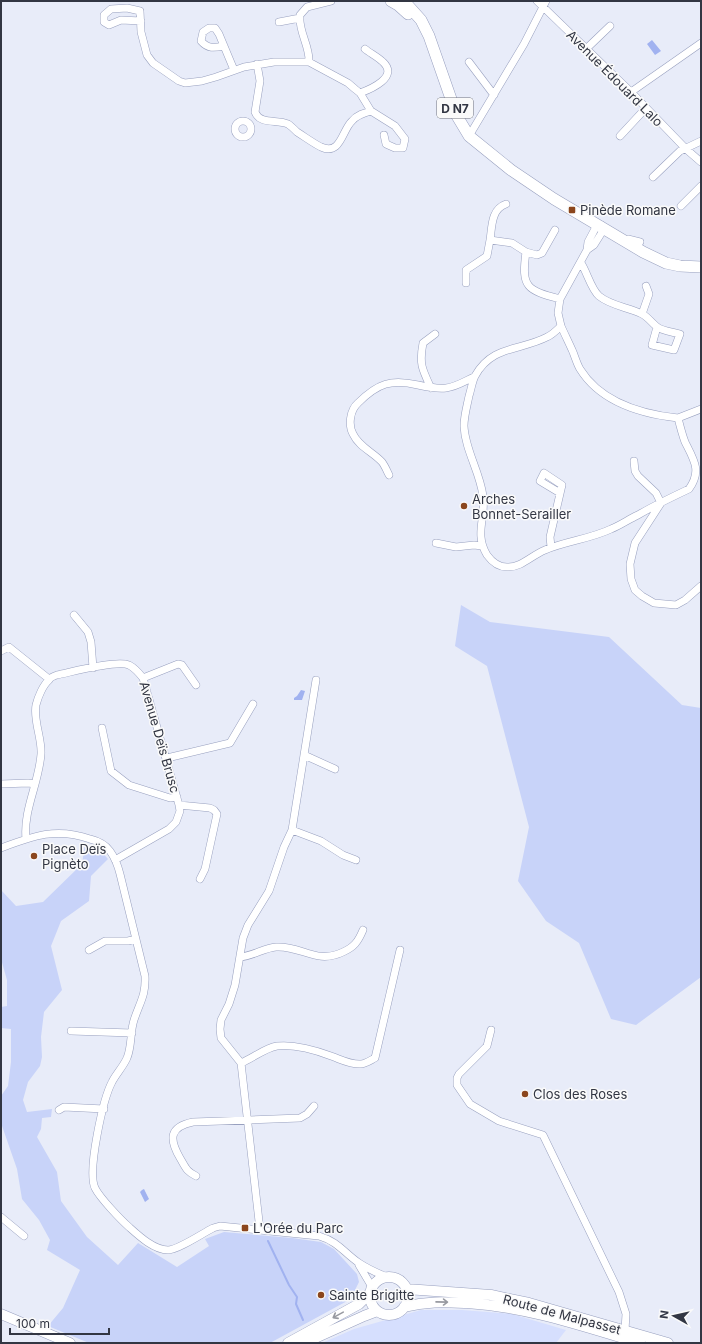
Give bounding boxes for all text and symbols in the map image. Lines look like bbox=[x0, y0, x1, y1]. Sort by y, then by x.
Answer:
street label: Avenue Édouard Lalo bbox=[563, 26, 667, 130]
road number: D N7 bbox=[437, 98, 473, 118]
place label: Pinède Romane bbox=[580, 202, 676, 218]
marker: Pinède Romane bbox=[567, 205, 577, 215]
place label: Arches Bonnet-Serailler bbox=[472, 491, 571, 522]
marker: Arches Bonnet-Serailler bbox=[459, 501, 469, 511]
street label: Avenue Deïs Brusc bbox=[136, 679, 184, 795]
place label: Place Deïs Pignèto bbox=[42, 841, 107, 872]
marker: Place Deïs Pignèto bbox=[29, 851, 39, 861]
place label: Clos des Roses bbox=[533, 1086, 627, 1102]
marker: Clos des Roses bbox=[520, 1089, 530, 1099]
place label: L'Orée du Parc bbox=[253, 1220, 344, 1236]
marker: L'Orée du Parc bbox=[240, 1223, 250, 1233]
place label: Sainte Brigitte bbox=[329, 1287, 414, 1303]
marker: Sainte Brigitte bbox=[316, 1290, 326, 1300]
street label: Route de Malpasset bbox=[501, 1291, 623, 1337]
north arrow bbox=[654, 1296, 694, 1336]
one-way arrow bbox=[435, 1298, 448, 1306]
text: N bbox=[657, 1309, 672, 1320]
scale bar bbox=[10, 1310, 109, 1336]
one-way arrow bbox=[332, 1312, 344, 1320]
text: 100 m bbox=[16, 1316, 50, 1331]

